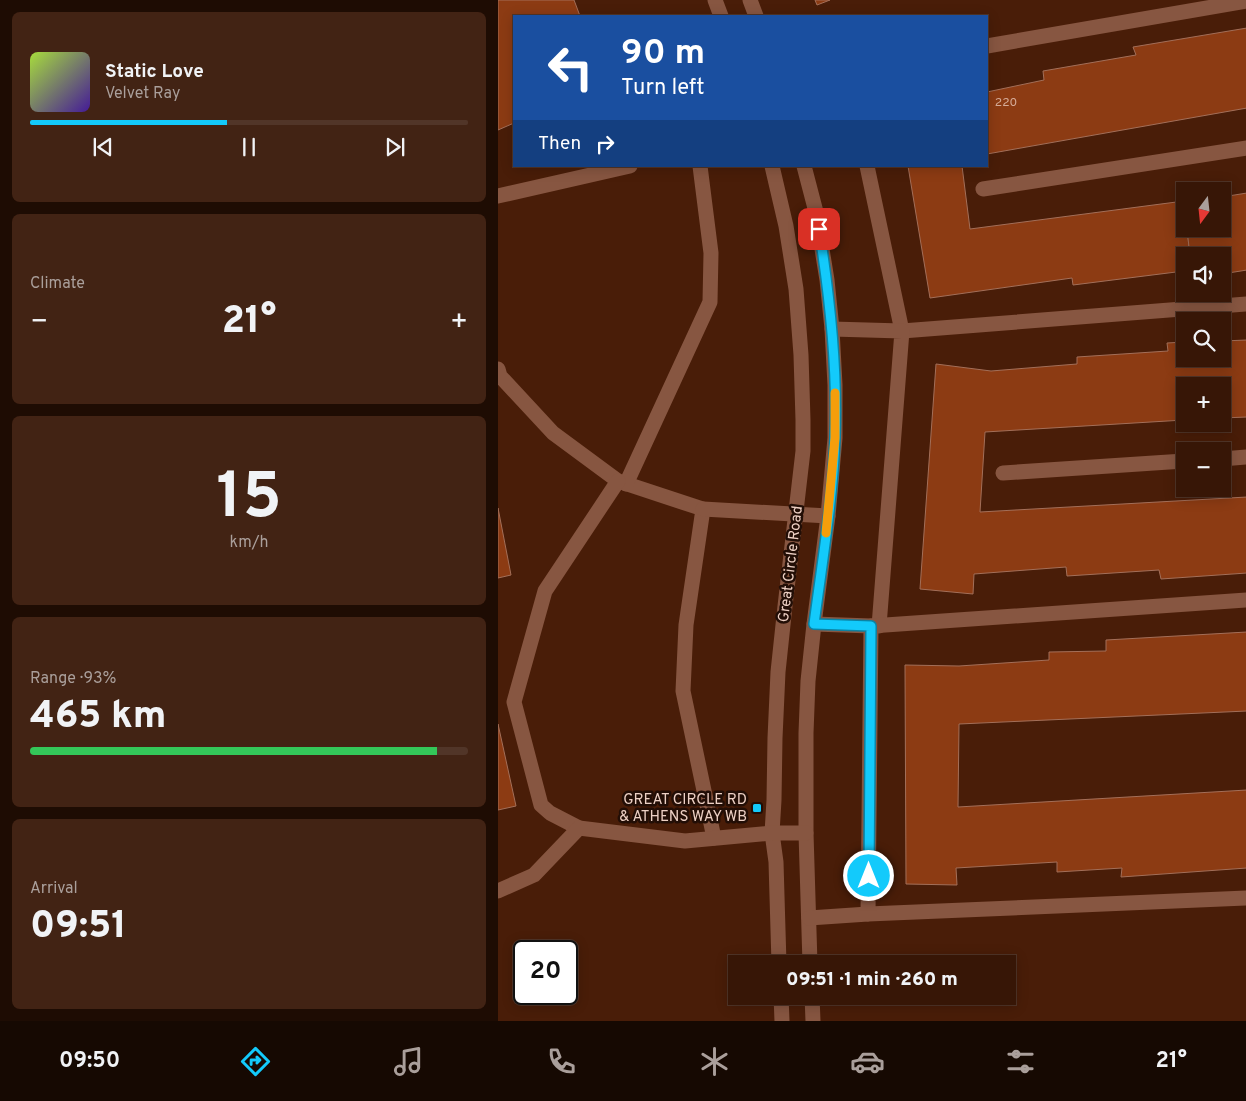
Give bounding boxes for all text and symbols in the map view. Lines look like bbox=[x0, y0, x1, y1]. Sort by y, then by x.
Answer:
text: 90 m bbox=[621, 32, 705, 76]
icon: left bbox=[538, 35, 603, 100]
text: Static Love bbox=[105, 60, 204, 84]
text: Turn left bbox=[621, 75, 704, 102]
text: Velvet Ray bbox=[105, 84, 180, 104]
house number: 220 bbox=[995, 95, 1017, 111]
icon: right bbox=[591, 130, 619, 158]
text: Then bbox=[538, 132, 581, 156]
icon: previous bbox=[89, 133, 117, 161]
icon: pause bbox=[235, 133, 263, 161]
icon: next bbox=[381, 133, 409, 161]
north arrow bbox=[1176, 182, 1230, 238]
map controls bbox=[1176, 182, 1231, 497]
pin bbox=[798, 208, 840, 250]
icon: arrive bbox=[805, 215, 833, 243]
button: sound bbox=[1176, 247, 1231, 302]
text: Climate bbox=[30, 274, 85, 294]
text: 21° bbox=[222, 298, 276, 347]
text: − bbox=[30, 305, 48, 341]
text: + bbox=[450, 305, 468, 341]
button: search bbox=[1176, 312, 1231, 367]
button: + bbox=[1176, 377, 1231, 432]
button: − bbox=[1176, 442, 1231, 497]
text: 15 bbox=[216, 459, 282, 541]
street label: Great Circle Road bbox=[775, 505, 808, 624]
text: km/h bbox=[230, 533, 268, 553]
text: Range · 93% bbox=[30, 669, 117, 689]
text: 465 km bbox=[30, 693, 166, 742]
place label: GREAT CIRCLE RD & ATHENS WAY WB bbox=[619, 791, 747, 827]
marker: GREAT CIRCLE RD & ATHENS WAY WB bbox=[751, 802, 763, 814]
position arrow bbox=[842, 849, 894, 901]
text: Arrival bbox=[30, 879, 78, 899]
text: 09:51 bbox=[30, 903, 127, 952]
speed limit sign: 20 bbox=[513, 940, 578, 1005]
text: 09:51 · 1 min · 260 m bbox=[786, 968, 958, 992]
icon: directions bbox=[238, 1044, 273, 1079]
icon: music bbox=[391, 1044, 426, 1079]
icon: phone bbox=[544, 1044, 579, 1079]
icon: climate bbox=[697, 1044, 732, 1079]
icon: car bbox=[850, 1044, 885, 1079]
icon: filters bbox=[1003, 1044, 1038, 1079]
text: 09:50 bbox=[59, 1048, 120, 1075]
text: 21° bbox=[1156, 1048, 1187, 1075]

